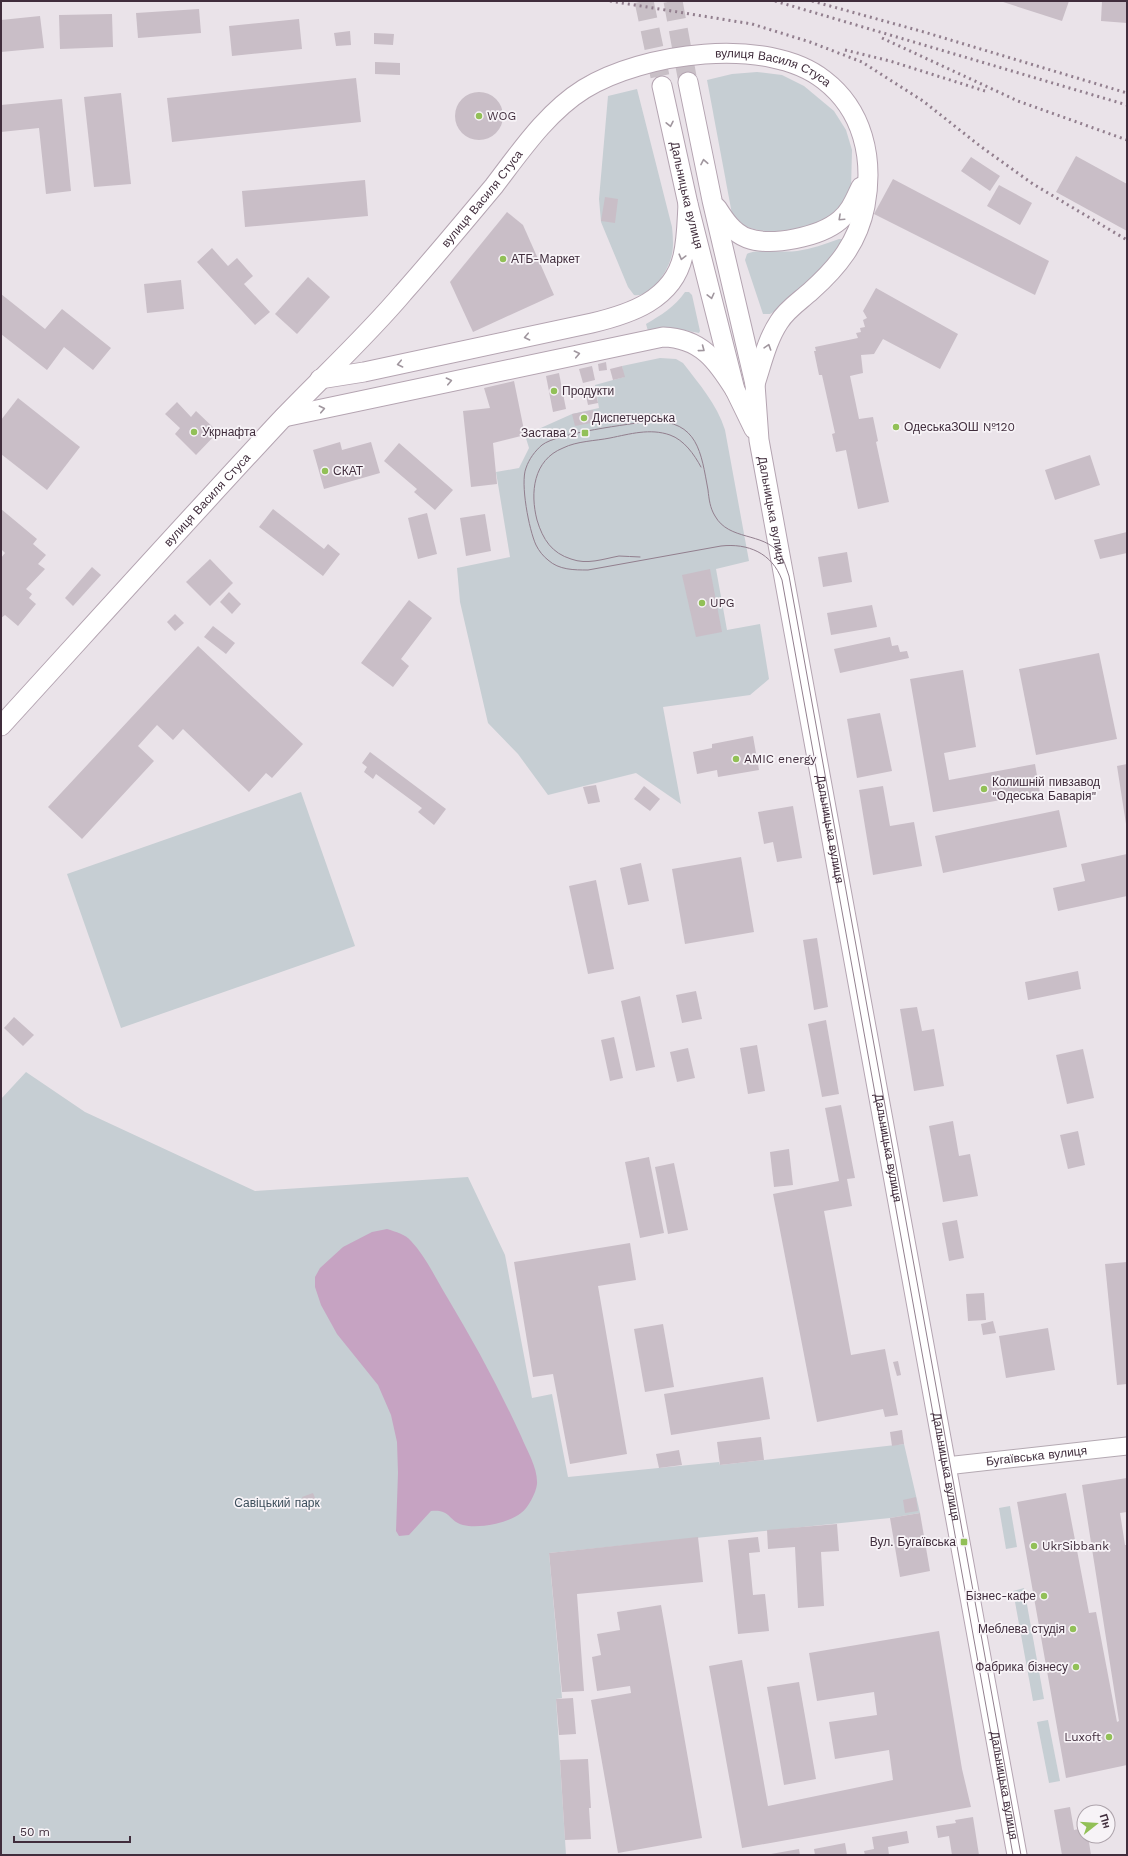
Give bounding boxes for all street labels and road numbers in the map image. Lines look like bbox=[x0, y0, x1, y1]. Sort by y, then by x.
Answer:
street label: вулиця Василя Стуса bbox=[715, 46, 834, 90]
street label: Дальницька вулиця bbox=[667, 140, 706, 250]
street label: вулиця Василя Стуса bbox=[439, 147, 526, 250]
street label: вулиця Василя Стуса bbox=[161, 450, 253, 549]
street label: Дальницька вулиця bbox=[755, 455, 789, 566]
street label: Дальницька вулиця bbox=[813, 774, 847, 884]
street label: Дальницька вулиця bbox=[871, 1093, 905, 1203]
street label: Дальницька вулиця bbox=[929, 1411, 963, 1522]
street label: Бугаївська вулиця bbox=[985, 1443, 1088, 1469]
street label: Дальницька вулиця bbox=[988, 1730, 1021, 1841]

